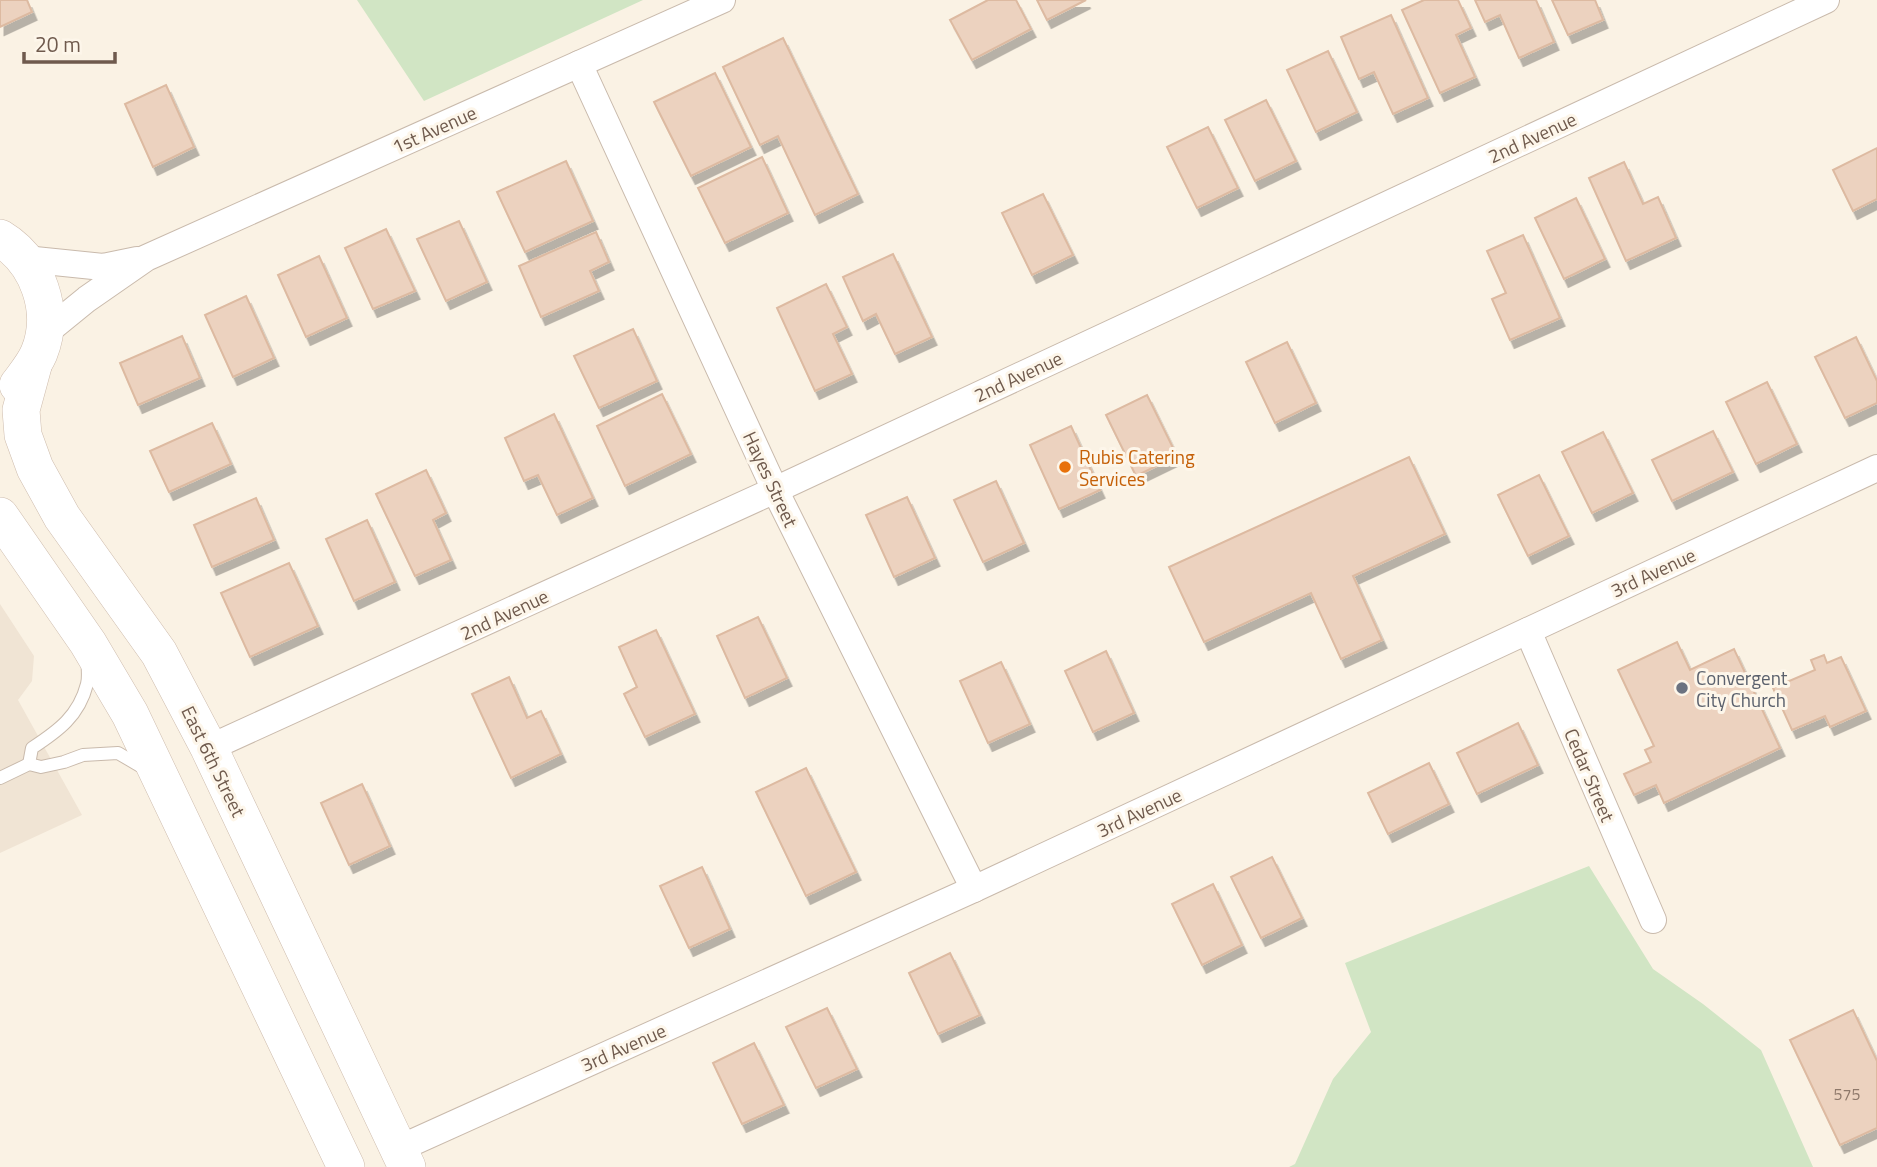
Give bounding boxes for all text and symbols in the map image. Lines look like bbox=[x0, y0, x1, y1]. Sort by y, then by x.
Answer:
scale bar bbox=[24, 21, 116, 65]
text: 20 m bbox=[35, 28, 81, 60]
street label: 1st Avenue bbox=[387, 97, 481, 161]
street label: 2nd Avenue bbox=[1483, 104, 1581, 170]
street label: 2nd Avenue bbox=[969, 343, 1067, 409]
street label: Hayes Street bbox=[736, 426, 806, 532]
place label: Rubis Catering Services bbox=[1079, 442, 1195, 493]
marker: Rubis Catering Services bbox=[1057, 459, 1073, 475]
street label: 3rd Avenue bbox=[1606, 540, 1700, 604]
street label: 2nd Avenue bbox=[455, 581, 553, 647]
place label: Convergent City Church bbox=[1696, 663, 1788, 714]
marker: Convergent City Church bbox=[1674, 680, 1690, 696]
street label: East 6th Street bbox=[175, 701, 254, 822]
street label: Cedar Street bbox=[1557, 724, 1623, 827]
street label: 3rd Avenue bbox=[1092, 780, 1186, 844]
street label: 3rd Avenue bbox=[576, 1015, 670, 1079]
house number: 575 bbox=[1834, 1082, 1860, 1106]

